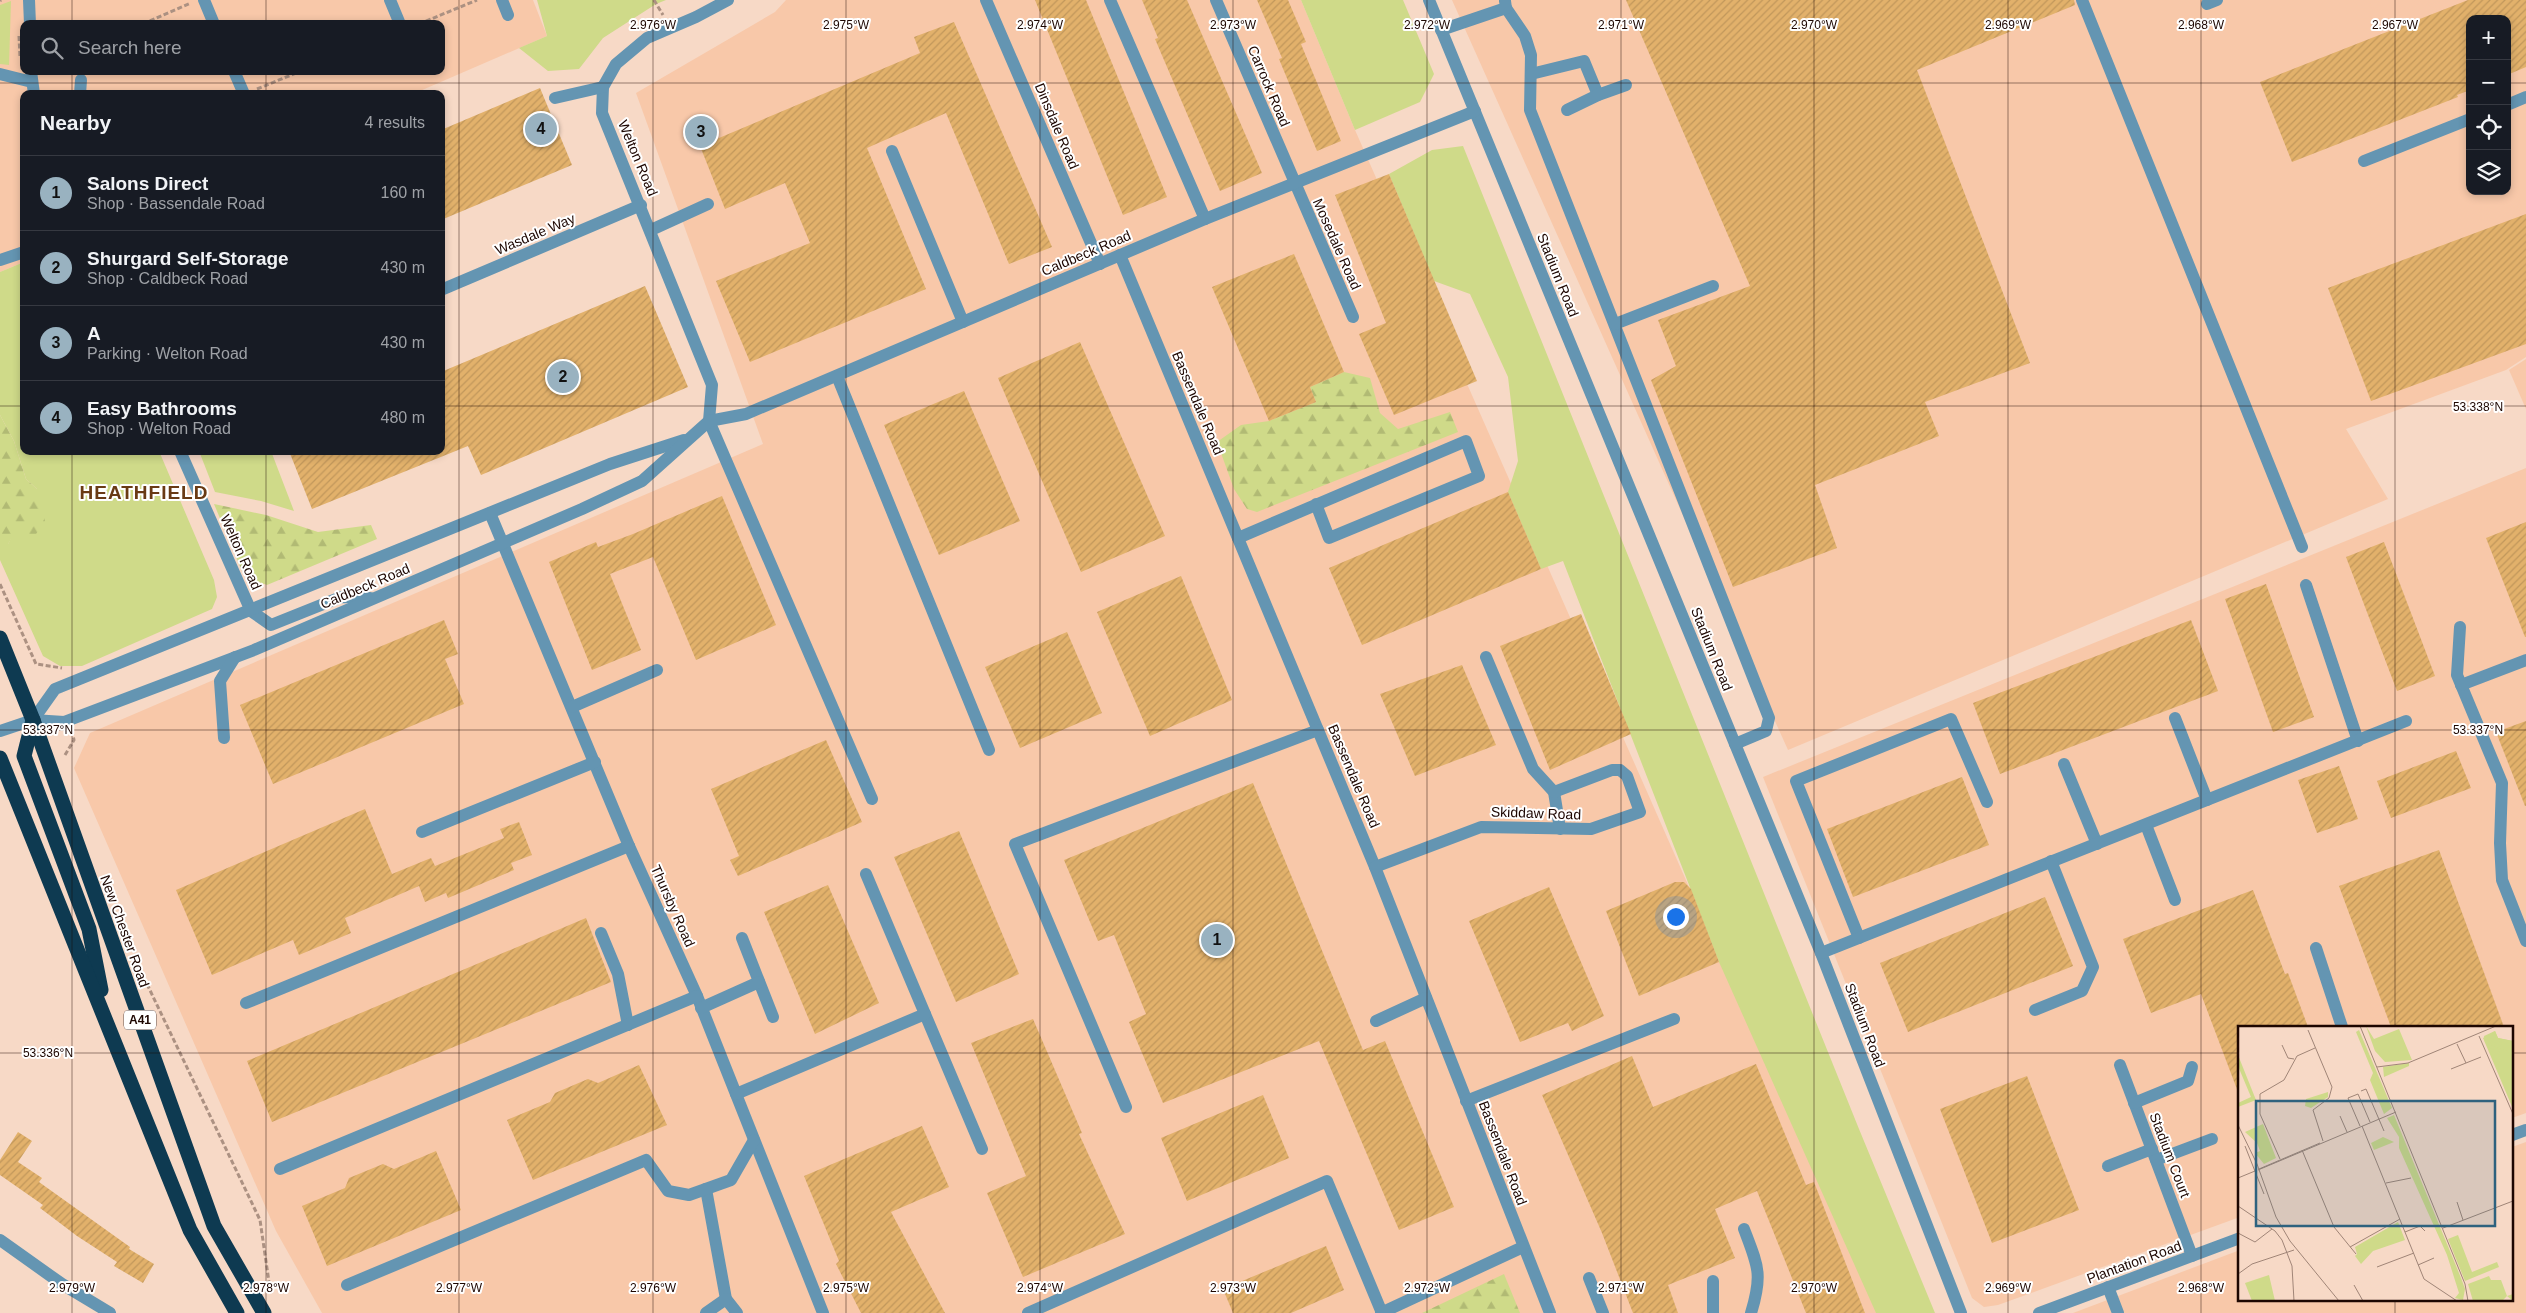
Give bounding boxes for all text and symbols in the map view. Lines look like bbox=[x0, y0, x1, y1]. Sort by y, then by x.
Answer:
map controls bbox=[2466, 15, 2511, 195]
button: + bbox=[2466, 15, 2511, 60]
text: 2.976°W bbox=[630, 18, 677, 32]
text: 2.975°W bbox=[823, 18, 870, 32]
text: 2.974°W bbox=[1017, 18, 1064, 32]
text: 2.973°W bbox=[1210, 18, 1257, 32]
text: 2.972°W bbox=[1404, 18, 1451, 32]
text: 2.971°W bbox=[1598, 18, 1645, 32]
text: 2.970°W bbox=[1791, 18, 1838, 32]
text: 2.969°W bbox=[1985, 18, 2032, 32]
text: 2.968°W bbox=[2178, 18, 2225, 32]
text: 2.967°W bbox=[2372, 18, 2419, 32]
search box bbox=[20, 20, 445, 75]
icon: search bbox=[38, 34, 66, 62]
text: Search here bbox=[78, 37, 182, 58]
street label: Carrock Road bbox=[1245, 43, 1293, 129]
button: − bbox=[2466, 60, 2511, 105]
street label: Dinsdale Road bbox=[1032, 81, 1082, 171]
button: locate bbox=[2466, 105, 2511, 150]
pin: 4 bbox=[525, 110, 557, 148]
text: Nearby bbox=[40, 111, 111, 134]
pin: 3 bbox=[685, 113, 717, 151]
text: 4 results bbox=[365, 114, 425, 131]
street label: Welton Road bbox=[615, 118, 661, 198]
button: layers bbox=[2466, 150, 2511, 195]
text: Salons Direct bbox=[87, 173, 208, 194]
text: 1 bbox=[52, 184, 60, 201]
text: 160 m bbox=[381, 184, 425, 201]
text: Shop · Bassendale Road bbox=[87, 195, 265, 212]
street label: Mosedale Road bbox=[1310, 196, 1364, 292]
street label: Wasdale Way bbox=[493, 210, 577, 258]
street label: Caldbeck Road bbox=[1039, 227, 1133, 279]
street label: Stadium Road bbox=[1534, 231, 1582, 319]
text: Shurgard Self-Storage bbox=[87, 248, 289, 269]
text: 2 bbox=[52, 259, 60, 276]
text: 430 m bbox=[381, 259, 425, 276]
text: Shop · Caldbeck Road bbox=[87, 270, 248, 287]
text: A bbox=[87, 323, 101, 344]
text: 3 bbox=[52, 334, 60, 351]
text: 430 m bbox=[381, 334, 425, 351]
text: Parking · Welton Road bbox=[87, 345, 248, 362]
street label: Bassendale Road bbox=[1169, 349, 1227, 457]
pin: 2 bbox=[547, 358, 579, 396]
text: Easy Bathrooms bbox=[87, 398, 237, 419]
text: 53.338°N bbox=[2453, 400, 2503, 414]
text: 4 bbox=[52, 409, 60, 426]
text: 480 m bbox=[381, 409, 425, 426]
text: Shop · Welton Road bbox=[87, 420, 231, 437]
district label: HEATHFIELD bbox=[80, 482, 208, 503]
street label: Welton Road bbox=[217, 512, 265, 592]
street label: Caldbeck Road bbox=[318, 560, 412, 612]
street label: Stadium Road bbox=[1688, 605, 1736, 693]
street label: Bassendale Road bbox=[1325, 722, 1383, 830]
text: 53.337°N bbox=[23, 723, 73, 737]
text: 53.337°N bbox=[2453, 723, 2503, 737]
street label: Skiddaw Road bbox=[1491, 803, 1581, 823]
street label: Thursby Road bbox=[648, 863, 698, 949]
street label: New Chester Road bbox=[97, 873, 153, 989]
your location bbox=[1663, 904, 1689, 930]
pin: 1 bbox=[1201, 921, 1233, 959]
street label: Stadium Road bbox=[1842, 981, 1888, 1069]
road number: A41 bbox=[124, 1010, 156, 1030]
inset map bbox=[2238, 1026, 2514, 1300]
text: 53.336°N bbox=[23, 1046, 73, 1060]
street label: Bassendale Road bbox=[1476, 1099, 1530, 1207]
street label: Stadium Court bbox=[2146, 1110, 2194, 1200]
street label: Plantation Road bbox=[2084, 1237, 2184, 1287]
text: 2.979°W bbox=[49, 1281, 96, 1295]
text: 2.978°W bbox=[243, 1281, 290, 1295]
text: 2.977°W bbox=[436, 1281, 483, 1295]
text: 2.976°W bbox=[630, 1281, 677, 1295]
text: 2.975°W bbox=[823, 1281, 870, 1295]
text: 2.974°W bbox=[1017, 1281, 1064, 1295]
text: 2.973°W bbox=[1210, 1281, 1257, 1295]
text: 2.972°W bbox=[1404, 1281, 1451, 1295]
text: 2.971°W bbox=[1598, 1281, 1645, 1295]
text: 2.970°W bbox=[1791, 1281, 1838, 1295]
text: 2.969°W bbox=[1985, 1281, 2032, 1295]
text: 2.968°W bbox=[2178, 1281, 2225, 1295]

